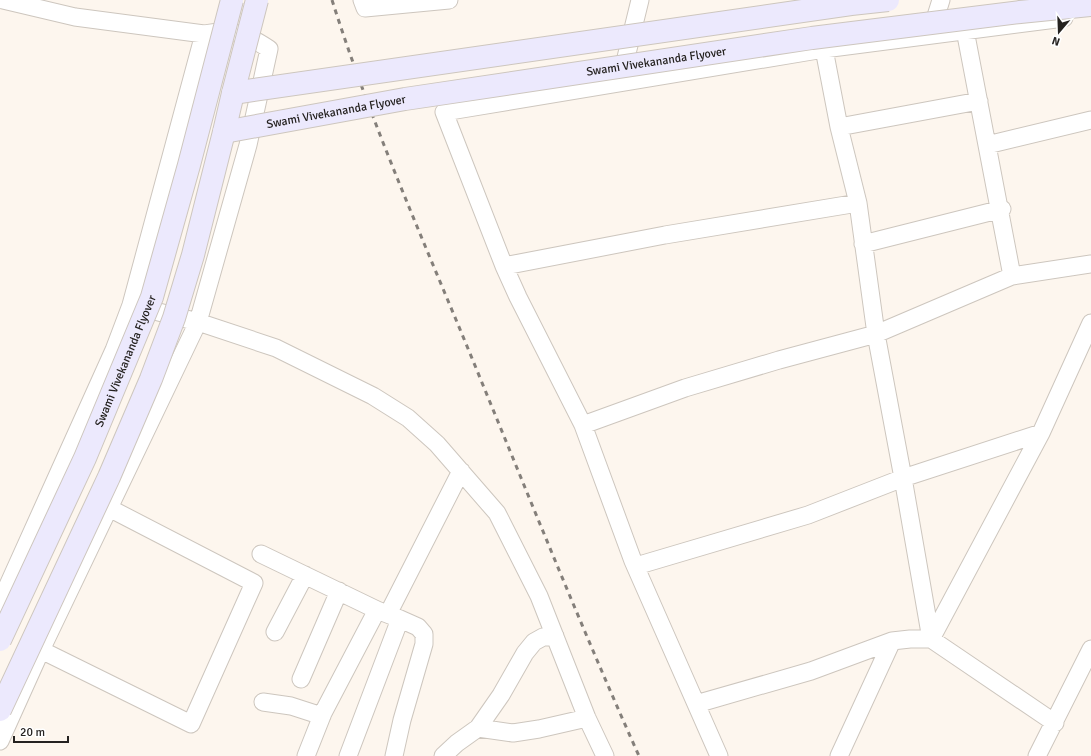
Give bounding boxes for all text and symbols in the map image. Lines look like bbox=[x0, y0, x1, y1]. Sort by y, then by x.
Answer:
north arrow bbox=[1039, 12, 1079, 52]
text: N bbox=[1050, 34, 1062, 48]
street label: Swami Vivekananda Flyover bbox=[585, 43, 728, 79]
street label: Swami Vivekananda Flyover bbox=[265, 91, 408, 132]
street label: Swami Vivekananda Flyover bbox=[91, 292, 160, 429]
scale bar bbox=[14, 718, 68, 744]
text: 20 m bbox=[20, 725, 45, 740]

